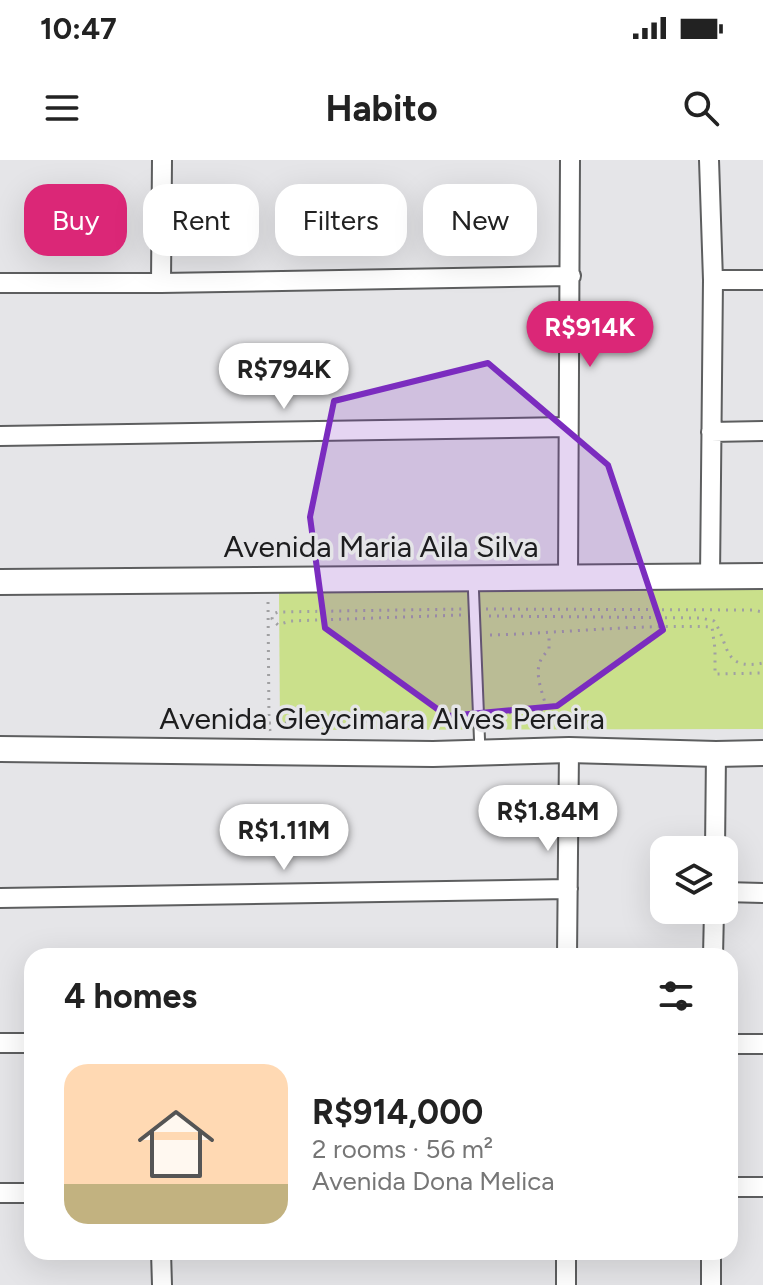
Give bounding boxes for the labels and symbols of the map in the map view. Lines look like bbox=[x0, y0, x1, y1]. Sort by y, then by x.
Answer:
pin: R$914K bbox=[525, 301, 655, 369]
pin: R$794K bbox=[219, 343, 349, 411]
street label: Avenida Maria Aila Silva bbox=[223, 528, 539, 565]
street label: Avenida Gleycimara Alves Pereira bbox=[159, 700, 605, 737]
pin: R$1.84M bbox=[474, 785, 622, 853]
pin: R$1.11M bbox=[210, 804, 358, 872]

